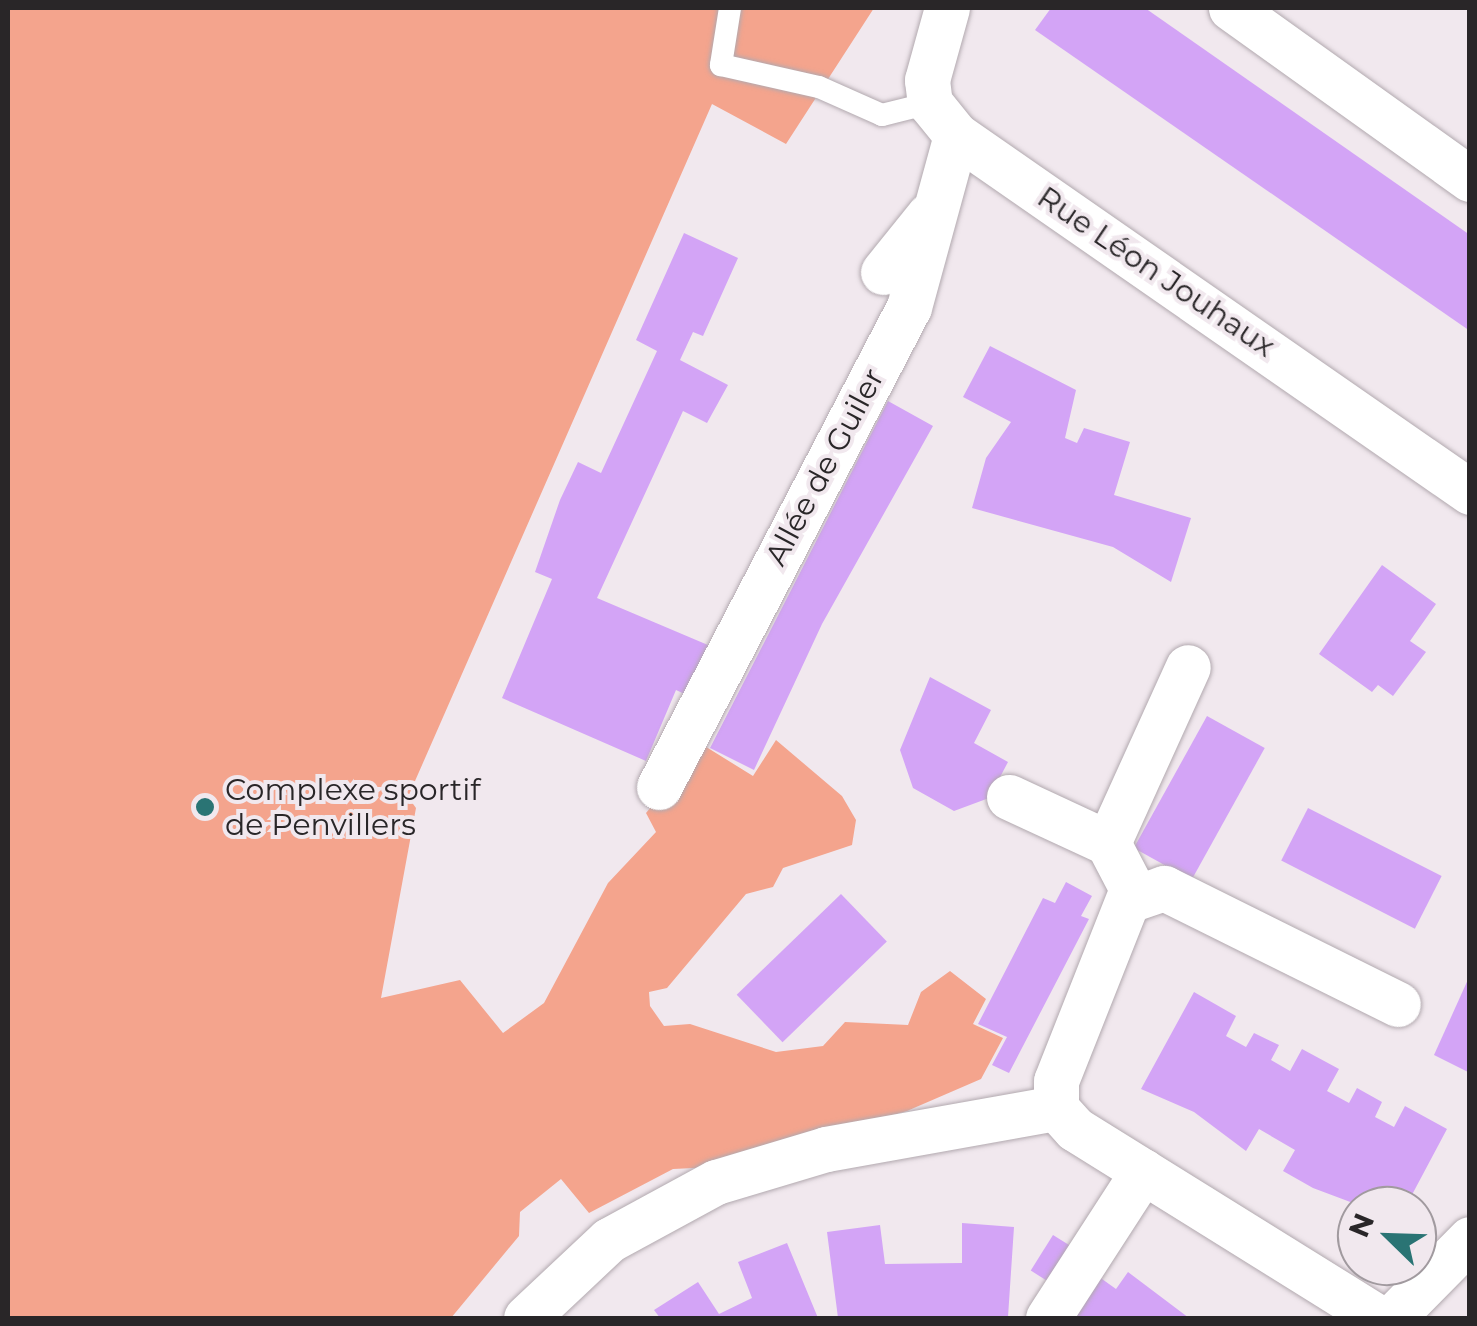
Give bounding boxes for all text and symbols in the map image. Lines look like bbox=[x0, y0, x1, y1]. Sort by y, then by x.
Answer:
street label: Rue Léon Jouhaux bbox=[1030, 179, 1282, 365]
street label: Allée de Guiler bbox=[758, 362, 892, 572]
place label: Complexe sportif de Penvillers bbox=[225, 772, 480, 842]
marker: Complexe sportif de Penvillers bbox=[194, 796, 216, 818]
north arrow bbox=[1337, 1186, 1437, 1286]
text: N bbox=[1341, 1208, 1381, 1242]

